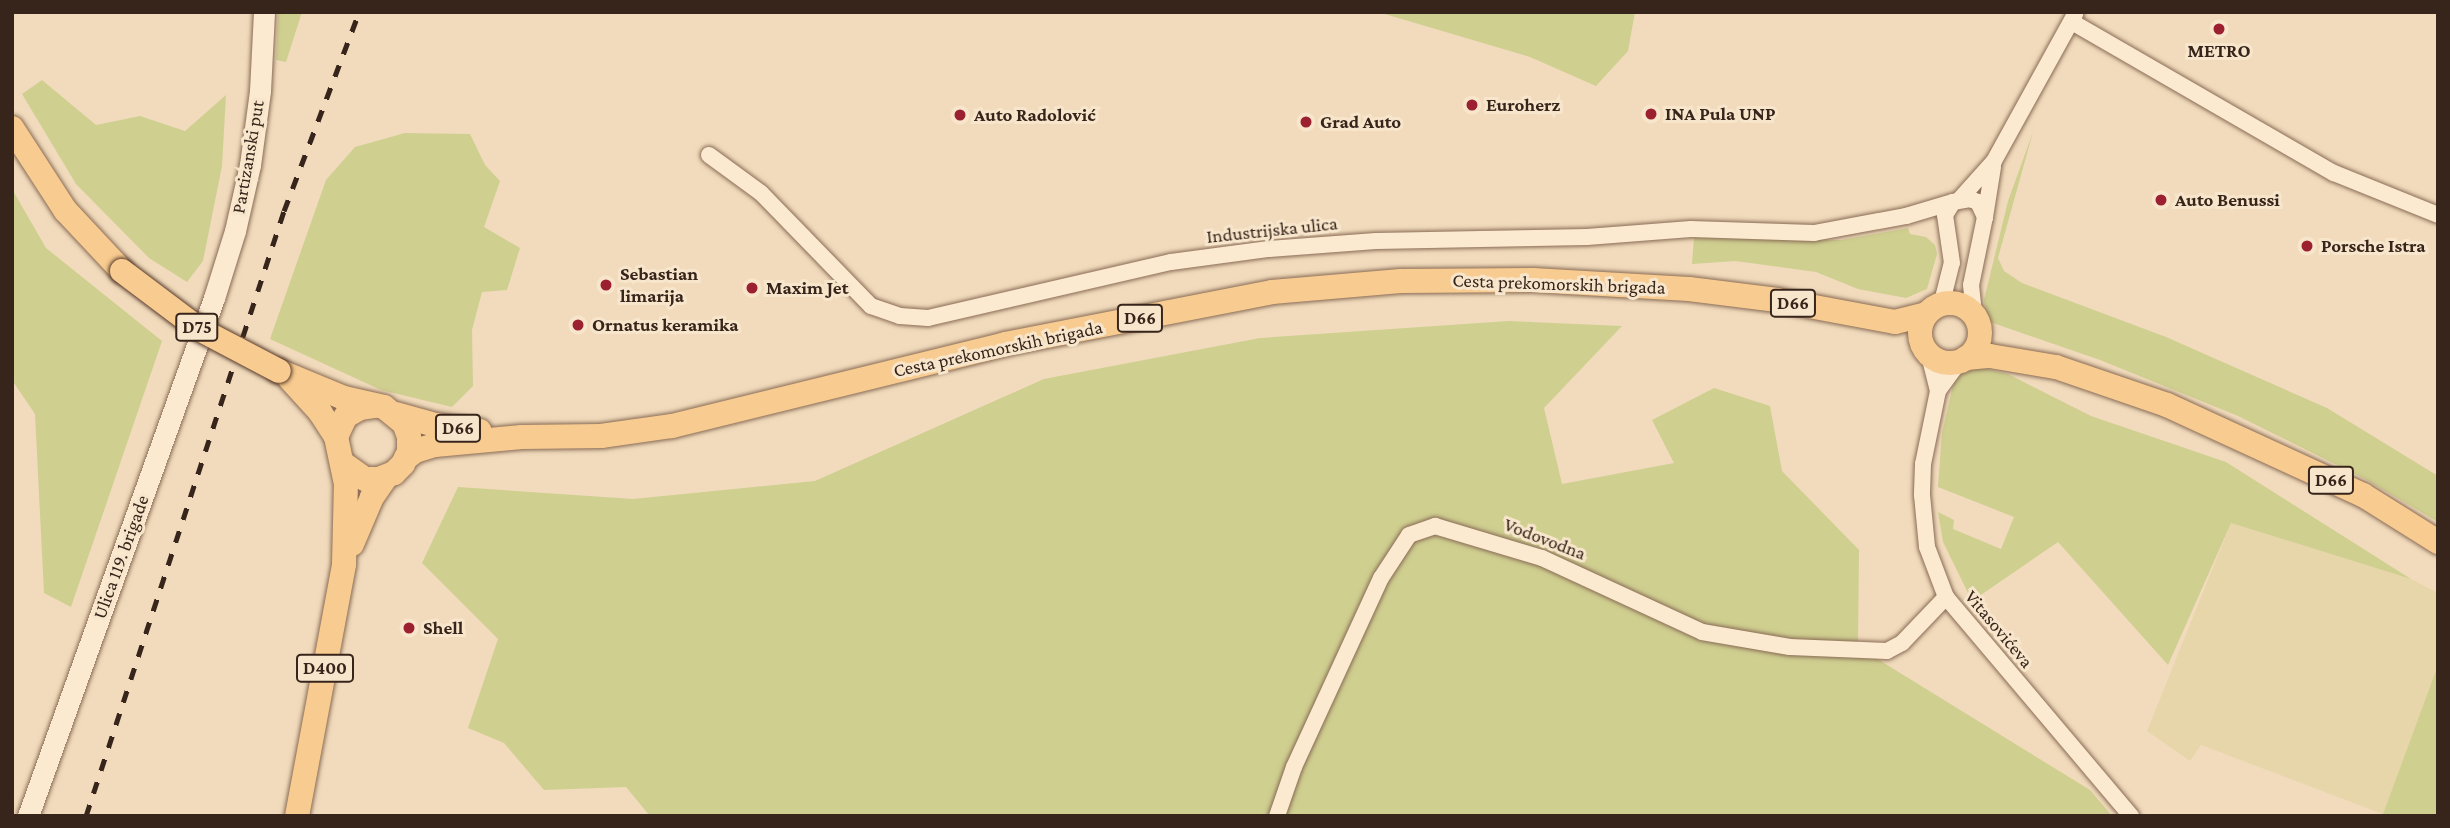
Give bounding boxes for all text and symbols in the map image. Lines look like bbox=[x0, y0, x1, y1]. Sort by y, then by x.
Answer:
marker: METRO bbox=[2211, 21, 2227, 37]
place label: METRO bbox=[2187, 40, 2251, 62]
place label: Euroherz bbox=[1486, 94, 1560, 116]
marker: Euroherz bbox=[1464, 97, 1480, 113]
street label: Partizanski put bbox=[227, 99, 269, 215]
place label: INA Pula UNP bbox=[1665, 103, 1775, 125]
place label: Auto Radolović bbox=[974, 104, 1096, 126]
marker: INA Pula UNP bbox=[1643, 106, 1659, 122]
marker: Auto Radolović bbox=[952, 107, 968, 123]
place label: Grad Auto bbox=[1320, 111, 1401, 133]
marker: Grad Auto bbox=[1298, 114, 1314, 130]
place label: Auto Benussi bbox=[2175, 189, 2280, 211]
marker: Auto Benussi bbox=[2153, 192, 2169, 208]
street label: Industrijska ulica bbox=[1205, 212, 1339, 248]
place label: Porsche Istra bbox=[2321, 235, 2425, 257]
marker: Porsche Istra bbox=[2299, 238, 2315, 254]
place label: Sebastian limarija bbox=[620, 263, 698, 307]
street label: Cesta prekomorskih brigada bbox=[1452, 269, 1666, 299]
marker: Sebastian limarija bbox=[598, 277, 614, 293]
place label: Maxim Jet bbox=[766, 277, 849, 299]
marker: Maxim Jet bbox=[744, 280, 760, 296]
road number: D66 bbox=[1769, 288, 1818, 318]
road number: D66 bbox=[1116, 304, 1164, 332]
road number: D75 bbox=[174, 312, 220, 342]
place label: Ornatus keramika bbox=[592, 314, 738, 336]
street label: Cesta prekomorskih brigada bbox=[891, 316, 1105, 382]
marker: Ornatus keramika bbox=[570, 317, 586, 333]
road number: D66 bbox=[434, 414, 482, 442]
road number: D66 bbox=[2306, 466, 2356, 494]
street label: Ulica 119. brigade bbox=[88, 492, 154, 622]
street label: Vodovodna bbox=[1501, 513, 1589, 565]
street label: Vitasovićeva bbox=[1960, 585, 2038, 673]
place label: Shell bbox=[423, 617, 463, 639]
marker: Shell bbox=[401, 620, 417, 636]
road number: D400 bbox=[295, 654, 355, 682]

